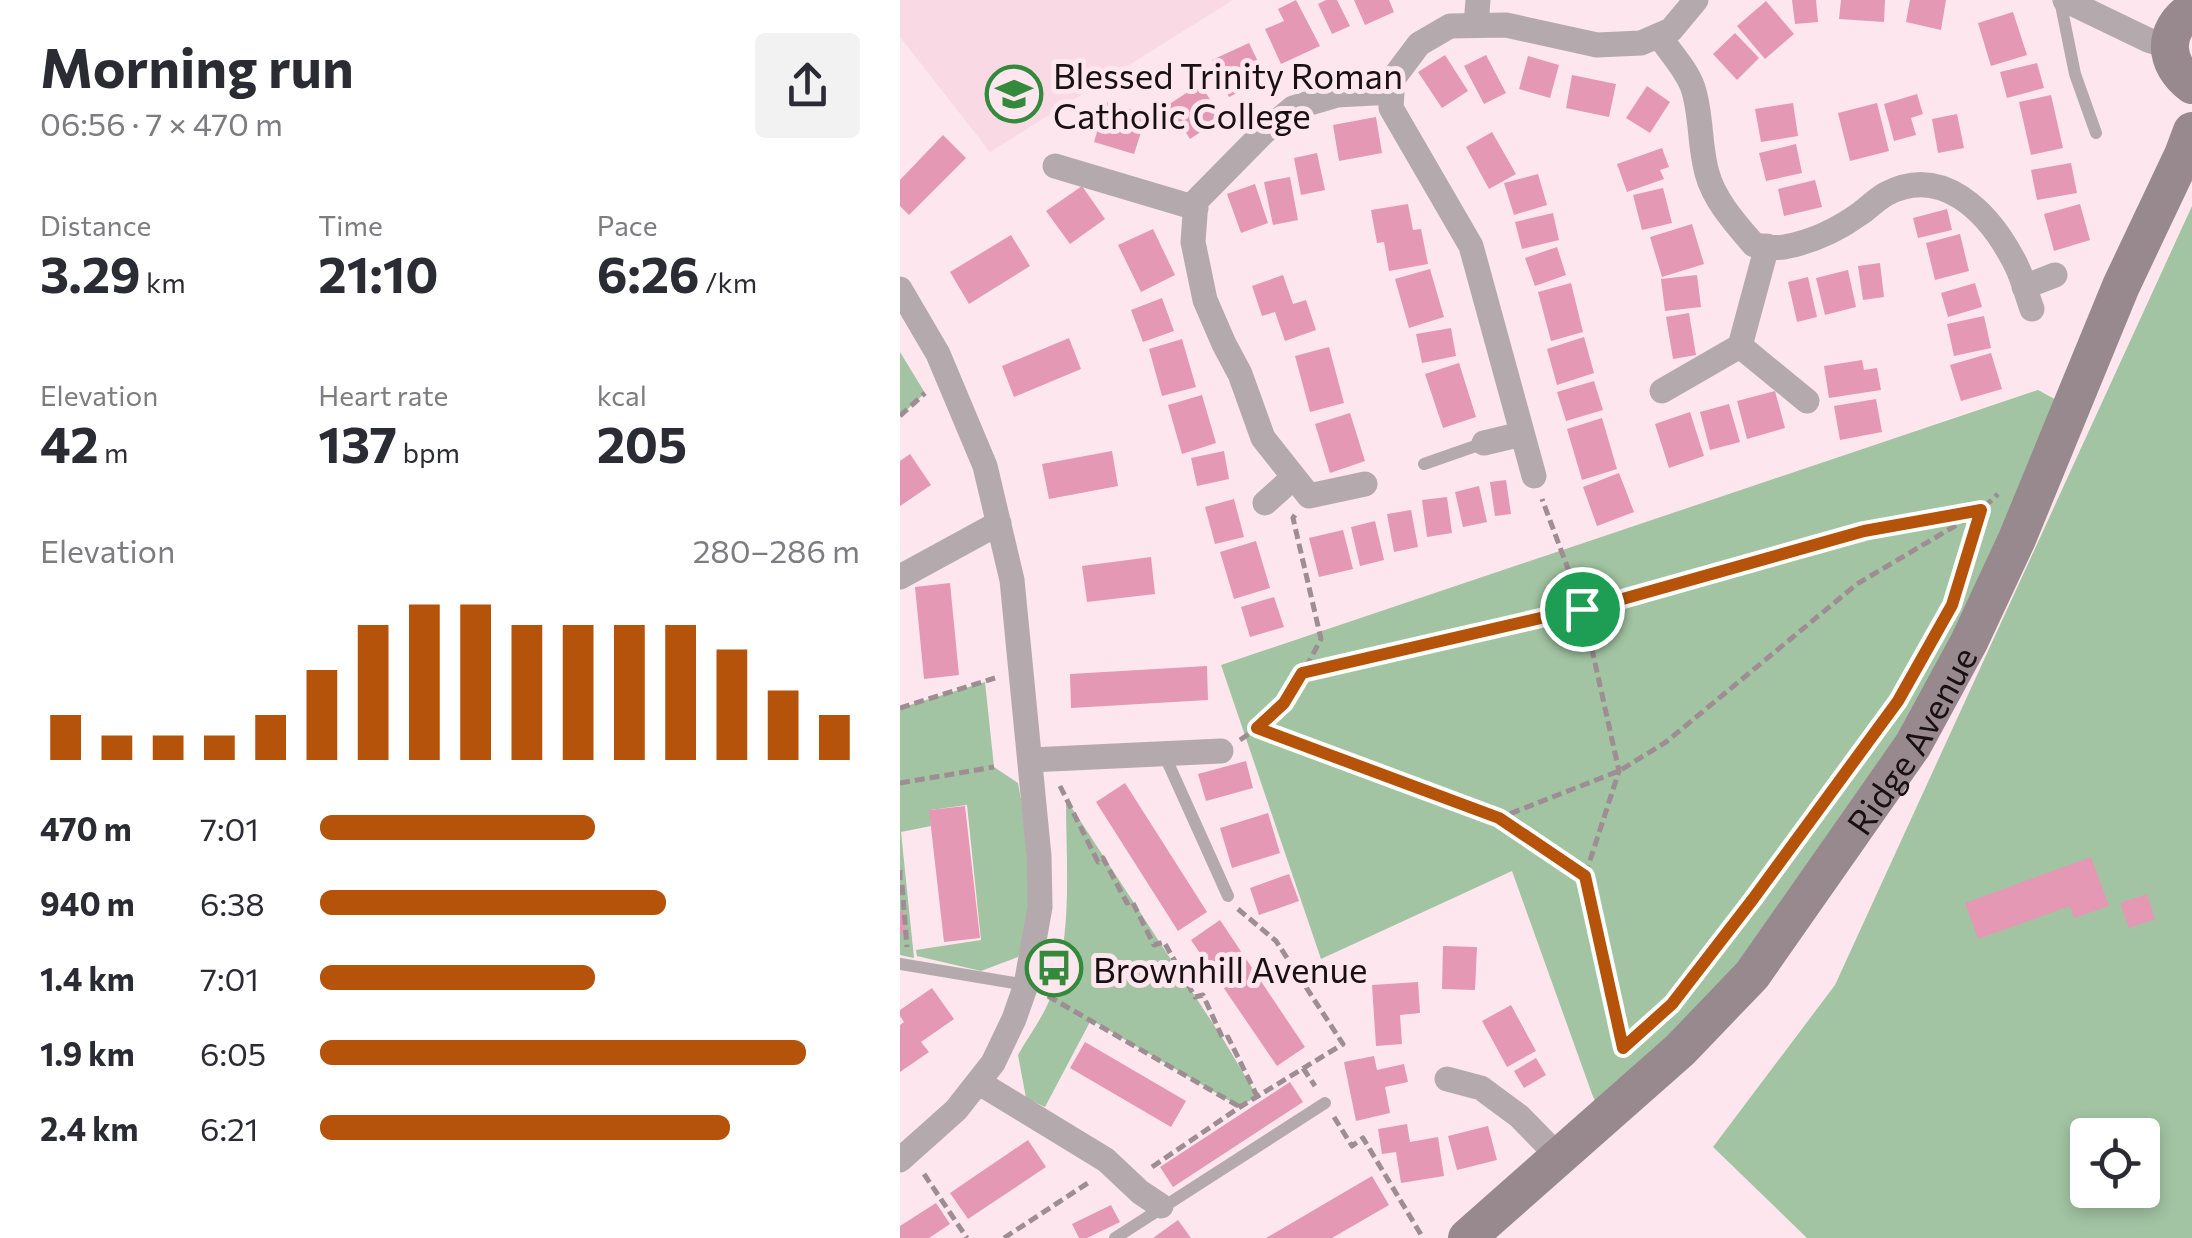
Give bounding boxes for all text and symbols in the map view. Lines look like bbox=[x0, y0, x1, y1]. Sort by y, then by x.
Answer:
text: Morning run bbox=[40, 32, 354, 99]
button: share bbox=[755, 33, 860, 138]
place label: Blessed Trinity Roman Catholic College bbox=[1053, 53, 1403, 136]
school or university icon: Blessed Trinity Roman Catholic College bbox=[984, 64, 1044, 124]
text: 06:56 · 7 × 470 m bbox=[40, 103, 283, 143]
text: Distance bbox=[40, 208, 151, 242]
text: Time bbox=[318, 208, 383, 242]
text: Pace bbox=[597, 208, 658, 242]
text: 3.29 bbox=[40, 242, 141, 303]
text: 21:10 bbox=[318, 242, 438, 303]
text: 6:26 bbox=[597, 242, 700, 303]
text: km bbox=[141, 265, 186, 299]
text: /km bbox=[700, 265, 757, 299]
text: Elevation bbox=[40, 378, 158, 412]
text: Heart rate bbox=[318, 378, 448, 412]
text: kcal bbox=[597, 378, 647, 412]
text: 42 bbox=[40, 412, 99, 473]
text: 137 bbox=[318, 412, 397, 473]
text: 205 bbox=[597, 412, 687, 473]
text: m bbox=[99, 435, 129, 469]
text: bpm bbox=[397, 435, 460, 469]
text: Elevation bbox=[40, 530, 175, 570]
text: 280–286 m bbox=[693, 530, 860, 570]
pin bbox=[1540, 567, 1625, 652]
icon: arrive bbox=[1555, 582, 1610, 637]
street label: Ridge Avenue bbox=[1836, 638, 1984, 842]
text: 470 m bbox=[40, 808, 132, 848]
text: 7:01 bbox=[200, 808, 259, 848]
text: 940 m bbox=[40, 883, 135, 923]
text: 6:38 bbox=[200, 883, 265, 923]
bus stop icon: Brownhill Avenue bbox=[1024, 938, 1084, 998]
place label: Brownhill Avenue bbox=[1093, 947, 1368, 990]
text: 1.4 km bbox=[40, 958, 135, 998]
text: 7:01 bbox=[200, 958, 259, 998]
text: 1.9 km bbox=[40, 1033, 135, 1073]
text: 6:05 bbox=[200, 1033, 266, 1073]
text: 2.4 km bbox=[40, 1108, 138, 1148]
text: 6:21 bbox=[200, 1108, 258, 1148]
map controls bbox=[2070, 1118, 2160, 1208]
button: locate bbox=[2070, 1118, 2160, 1208]

